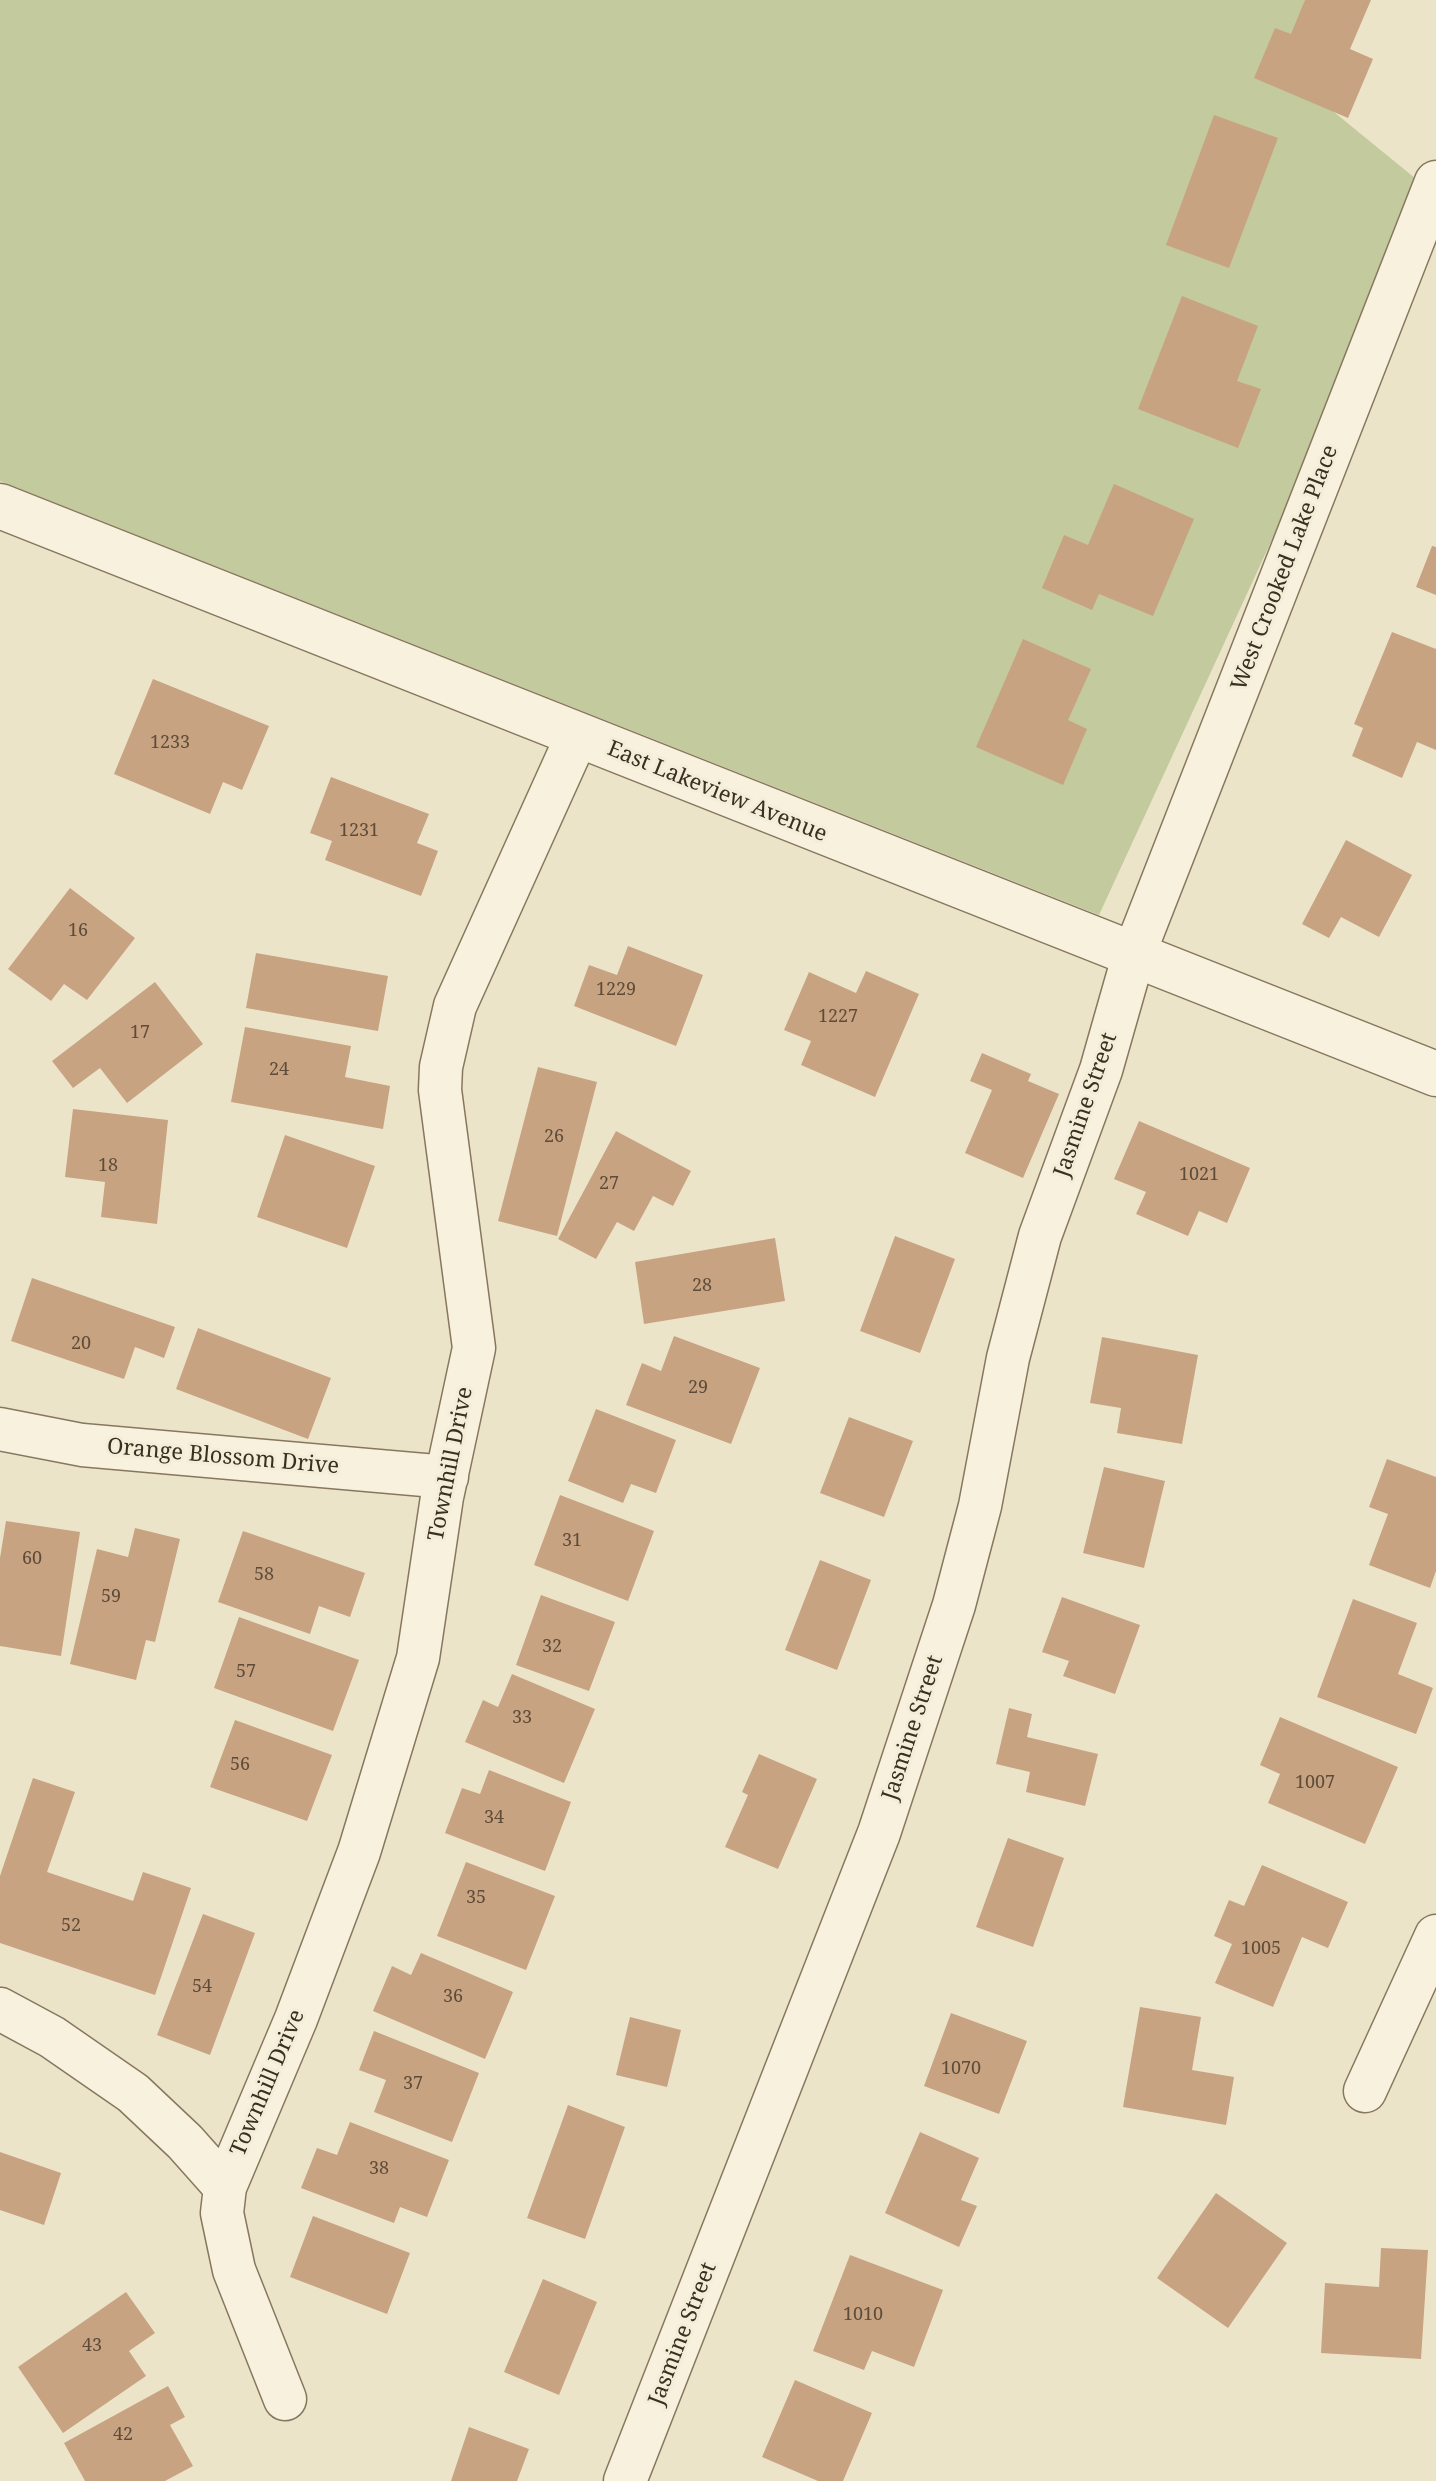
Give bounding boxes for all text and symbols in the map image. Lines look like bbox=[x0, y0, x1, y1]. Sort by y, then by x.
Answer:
street label: West Crooked Lake Place bbox=[1226, 442, 1344, 694]
house number: 1233 bbox=[150, 732, 190, 754]
street label: East Lakeview Avenue bbox=[603, 736, 831, 848]
house number: 1231 bbox=[339, 820, 379, 842]
house number: 16 bbox=[68, 920, 88, 942]
house number: 1229 bbox=[596, 979, 636, 1001]
house number: 1227 bbox=[818, 1006, 858, 1028]
house number: 17 bbox=[130, 1022, 150, 1044]
street label: Jasmine Street bbox=[1049, 1029, 1123, 1181]
house number: 24 bbox=[269, 1059, 289, 1081]
house number: 26 bbox=[544, 1126, 564, 1148]
house number: 18 bbox=[98, 1155, 118, 1177]
house number: 1021 bbox=[1179, 1164, 1219, 1186]
house number: 27 bbox=[599, 1173, 619, 1195]
house number: 28 bbox=[692, 1275, 712, 1297]
house number: 20 bbox=[71, 1333, 91, 1355]
house number: 29 bbox=[688, 1377, 708, 1399]
street label: Townhill Drive bbox=[423, 1385, 479, 1543]
street label: Orange Blossom Drive bbox=[106, 1434, 340, 1480]
house number: 31 bbox=[562, 1530, 582, 1552]
house number: 60 bbox=[22, 1548, 42, 1570]
house number: 58 bbox=[254, 1564, 274, 1586]
house number: 59 bbox=[101, 1586, 121, 1608]
house number: 32 bbox=[542, 1636, 562, 1658]
street label: Jasmine Street bbox=[877, 1652, 949, 1804]
house number: 57 bbox=[236, 1661, 256, 1683]
house number: 33 bbox=[512, 1707, 532, 1729]
house number: 56 bbox=[230, 1754, 250, 1776]
house number: 1007 bbox=[1295, 1772, 1335, 1794]
house number: 34 bbox=[484, 1807, 504, 1829]
house number: 35 bbox=[466, 1887, 486, 1909]
house number: 52 bbox=[61, 1915, 81, 1937]
house number: 1005 bbox=[1241, 1938, 1281, 1960]
house number: 54 bbox=[192, 1976, 212, 1998]
house number: 36 bbox=[443, 1986, 463, 2008]
street label: Townhill Drive bbox=[225, 2006, 311, 2160]
house number: 1070 bbox=[941, 2058, 981, 2080]
house number: 37 bbox=[403, 2073, 423, 2095]
house number: 38 bbox=[369, 2158, 389, 2180]
street label: Jasmine Street bbox=[644, 2259, 722, 2409]
house number: 1010 bbox=[843, 2304, 883, 2326]
house number: 43 bbox=[82, 2335, 102, 2357]
house number: 42 bbox=[113, 2424, 133, 2446]

